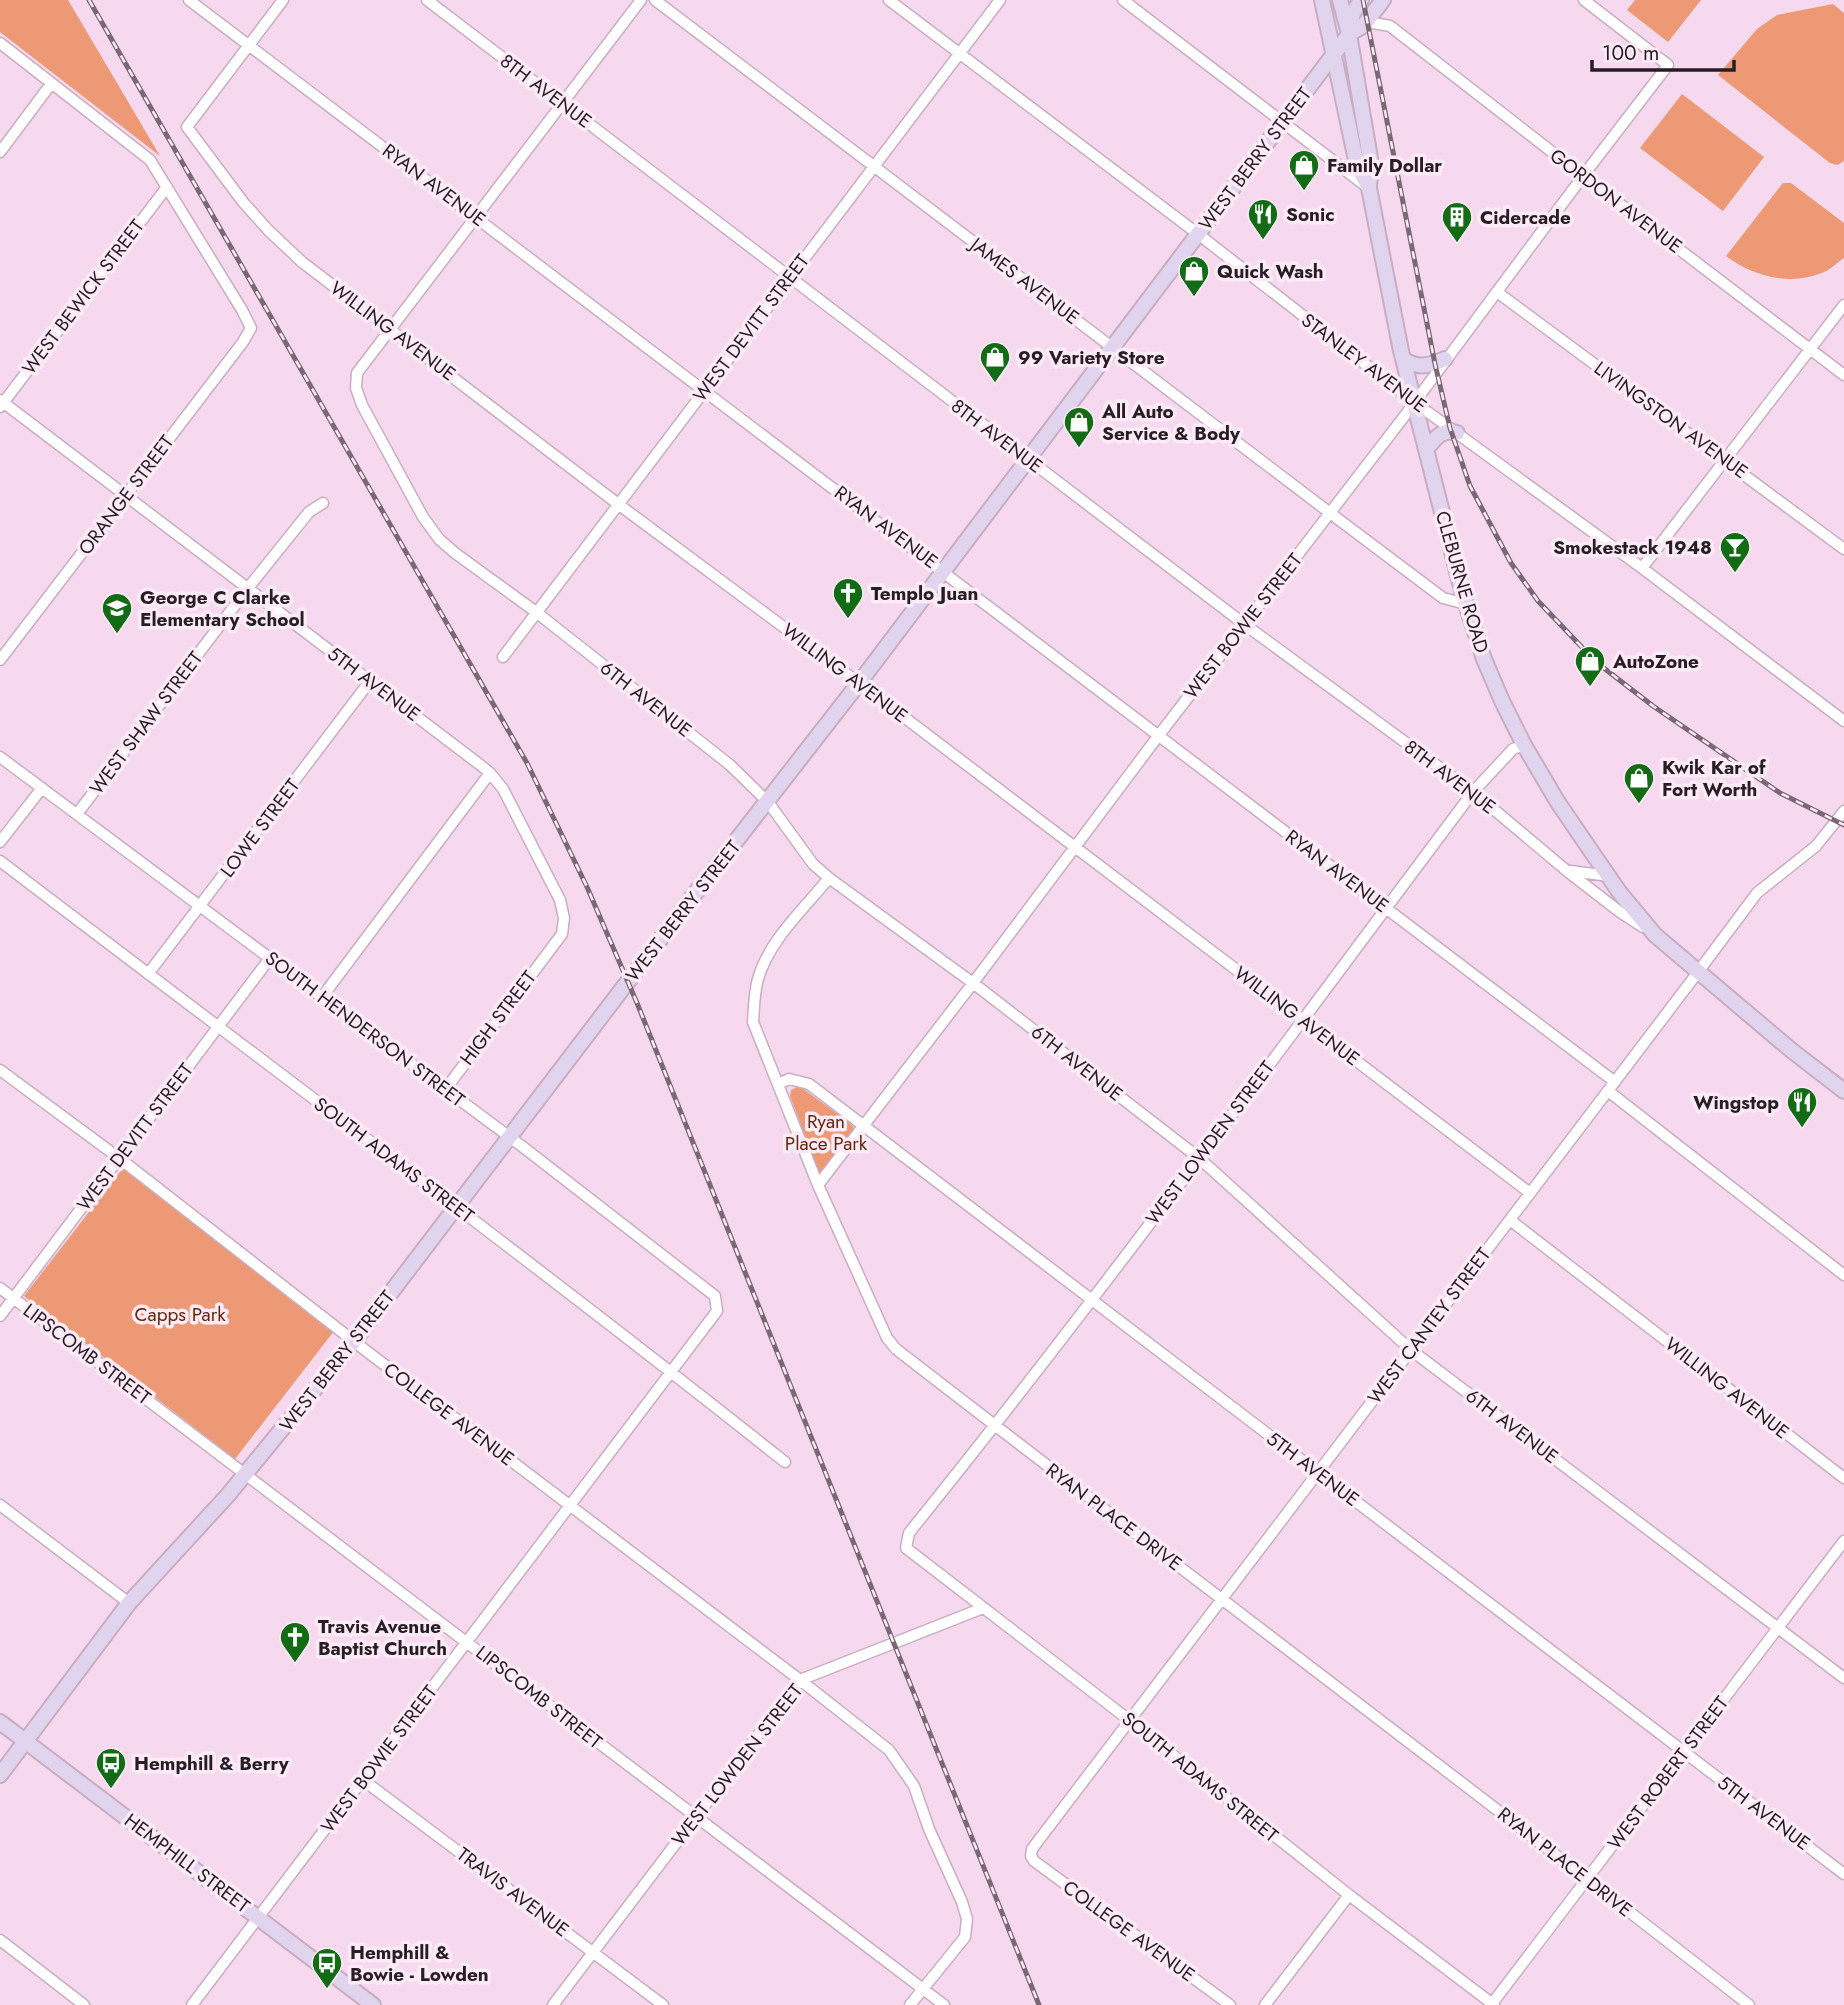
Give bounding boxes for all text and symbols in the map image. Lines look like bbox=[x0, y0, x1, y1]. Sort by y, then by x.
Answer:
scale bar bbox=[1592, 28, 1734, 72]
text: 100 m bbox=[1602, 38, 1659, 68]
street label: 8TH AVENUE bbox=[494, 48, 598, 134]
street label: WEST BERRY STREET bbox=[1192, 82, 1318, 236]
street label: RYAN AVENUE bbox=[377, 137, 491, 233]
street label: GORDON AVENUE bbox=[1544, 142, 1688, 260]
shop icon: Family Dollar bbox=[1287, 148, 1321, 192]
place label: Family Dollar bbox=[1327, 152, 1442, 179]
restaurant icon: Sonic bbox=[1246, 197, 1280, 241]
building icon: Cidercade bbox=[1440, 200, 1474, 244]
place label: Sonic bbox=[1286, 201, 1335, 228]
place label: Cidercade bbox=[1480, 204, 1571, 231]
street label: WEST BEWICK STREET bbox=[16, 214, 150, 380]
street label: JAMES AVENUE bbox=[963, 229, 1085, 331]
street label: WEST DEVITT STREET bbox=[687, 249, 816, 407]
shop icon: Quick Wash bbox=[1177, 254, 1211, 298]
place label: Quick Wash bbox=[1217, 258, 1324, 285]
street label: WILLING AVENUE bbox=[325, 275, 461, 387]
street label: STANLEY AVENUE bbox=[1296, 307, 1432, 419]
shop icon: 99 Variety Store bbox=[978, 340, 1012, 384]
place label: 99 Variety Store bbox=[1018, 344, 1165, 371]
street label: LIVINGSTON AVENUE bbox=[1589, 355, 1753, 485]
street label: 8TH AVENUE bbox=[945, 393, 1049, 479]
place label: All Auto Service & Body bbox=[1101, 398, 1241, 447]
shop icon: All Auto Service & Body bbox=[1062, 405, 1096, 449]
street label: ORANGE STREET bbox=[72, 429, 180, 560]
street label: RYAN AVENUE bbox=[829, 479, 943, 575]
street label: CLEBURNE ROAD bbox=[1429, 508, 1495, 656]
bar icon: Smokestack 1948 bbox=[1718, 530, 1752, 574]
place label: Smokestack 1948 bbox=[1553, 534, 1712, 561]
street label: WEST BOWIE STREET bbox=[1177, 547, 1309, 705]
church icon: Templo Juan bbox=[831, 576, 865, 620]
place label: Templo Juan bbox=[871, 580, 978, 607]
place label: George C Clarke Elementary School bbox=[140, 584, 305, 633]
school or university icon: George C Clarke Elementary School bbox=[100, 591, 134, 635]
street label: WILLING AVENUE bbox=[777, 617, 913, 729]
street label: 5TH AVENUE bbox=[322, 640, 426, 728]
shop icon: AutoZone bbox=[1573, 644, 1607, 688]
street label: WEST SHAW STREET bbox=[83, 646, 209, 800]
place label: AutoZone bbox=[1612, 648, 1699, 675]
street label: 6TH AVENUE bbox=[594, 655, 698, 743]
street label: 8TH AVENUE bbox=[1398, 734, 1502, 820]
place label: Kwik Kar of Fort Worth bbox=[1662, 754, 1767, 803]
shop icon: Kwik Kar of Fort Worth bbox=[1622, 761, 1656, 805]
street label: LOWE STREET bbox=[214, 773, 306, 883]
street label: RYAN AVENUE bbox=[1280, 823, 1394, 919]
street label: WEST BERRY STREET bbox=[619, 835, 747, 987]
street label: SOUTH HENDERSON STREET bbox=[260, 945, 471, 1113]
street label: WILLING AVENUE bbox=[1229, 960, 1365, 1072]
street label: HIGH STREET bbox=[454, 965, 543, 1071]
street label: 6TH AVENUE bbox=[1025, 1019, 1129, 1107]
street label: WEST LOWDEN STREET bbox=[1139, 1055, 1281, 1231]
street label: WEST DEVITT STREET bbox=[71, 1058, 200, 1216]
restaurant icon: Wingstop bbox=[1785, 1085, 1819, 1129]
place label: Wingstop bbox=[1693, 1089, 1779, 1116]
street label: SOUTH ADAMS STREET bbox=[308, 1091, 480, 1229]
park label: Ryan Place Park bbox=[785, 1108, 868, 1157]
street label: WEST CANTEY STREET bbox=[1361, 1242, 1497, 1410]
street label: WEST BERRY STREET bbox=[273, 1285, 401, 1437]
street label: LIPSCOMB STREET bbox=[18, 1297, 156, 1411]
park label: Capps Park bbox=[134, 1301, 226, 1328]
street label: WILLING AVENUE bbox=[1659, 1331, 1795, 1445]
street label: COLLEGE AVENUE bbox=[378, 1356, 520, 1472]
street label: 6TH AVENUE bbox=[1460, 1382, 1564, 1470]
street label: 5TH AVENUE bbox=[1261, 1425, 1365, 1513]
street label: RYAN PLACE DRIVE bbox=[1040, 1457, 1188, 1577]
place label: Travis Avenue Baptist Church bbox=[318, 1613, 447, 1662]
church icon: Travis Avenue Baptist Church bbox=[278, 1620, 312, 1664]
street label: LIPSCOMB STREET bbox=[470, 1639, 608, 1755]
street label: WEST LOWDEN STREET bbox=[665, 1678, 809, 1852]
street label: WEST BOWIE STREET bbox=[315, 1679, 444, 1838]
street label: WEST ROBERT STREET bbox=[1601, 1691, 1735, 1855]
street label: SOUTH ADAMS STREET bbox=[1116, 1705, 1284, 1849]
bus stop icon: Hemphill & Berry bbox=[94, 1746, 128, 1790]
place label: Hemphill & Berry bbox=[134, 1750, 290, 1777]
street label: 5TH AVENUE bbox=[1712, 1769, 1816, 1857]
street label: RYAN PLACE DRIVE bbox=[1492, 1801, 1638, 1923]
street label: HEMPHILL STREET bbox=[119, 1807, 255, 1919]
street label: TRAVIS AVENUE bbox=[451, 1841, 575, 1943]
street label: COLLEGE AVENUE bbox=[1057, 1874, 1201, 1988]
place label: Hemphill & Bowie - Lowden bbox=[350, 1939, 489, 1988]
bus stop icon: Hemphill & Bowie - Lowden bbox=[310, 1946, 344, 1990]

